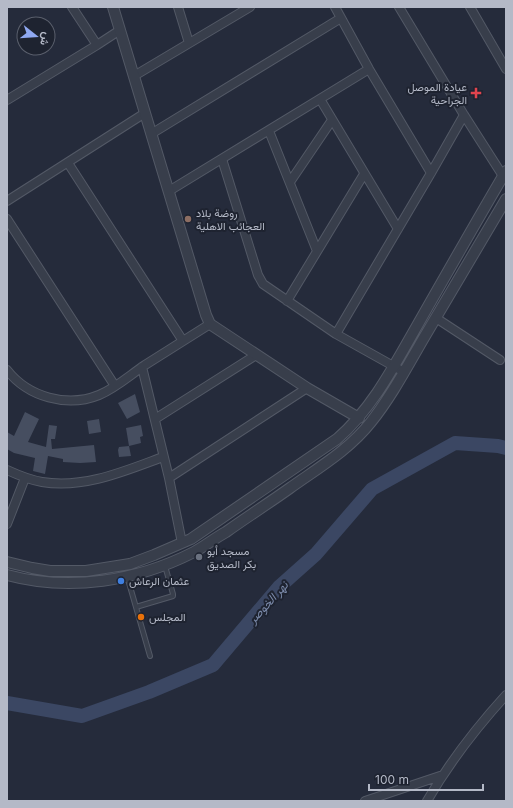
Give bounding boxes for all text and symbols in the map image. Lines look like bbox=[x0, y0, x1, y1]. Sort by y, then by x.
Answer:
north arrow bbox=[16, 16, 56, 56]
text: ش bbox=[37, 31, 54, 47]
place label: عيادة الموصل الجراحية bbox=[407, 80, 467, 107]
marker: عيادة الموصل الجراحية bbox=[470, 87, 482, 99]
place label: روضة بلاد العجائب الاهلية bbox=[196, 206, 265, 233]
marker: روضة بلاد العجائب الاهلية bbox=[183, 214, 193, 224]
place label: مسجد أبو بكر الصديق bbox=[207, 544, 256, 571]
marker: مسجد أبو بكر الصديق bbox=[194, 552, 204, 562]
place label: عثمان الرعاش bbox=[129, 574, 189, 588]
marker: عثمان الرعاش bbox=[116, 576, 126, 586]
water label: نهر الخوصر bbox=[244, 577, 292, 628]
place label: المجلس bbox=[149, 610, 186, 624]
marker: المجلس bbox=[136, 612, 146, 622]
scale bar bbox=[369, 766, 483, 792]
text: 100 m bbox=[375, 772, 409, 787]

